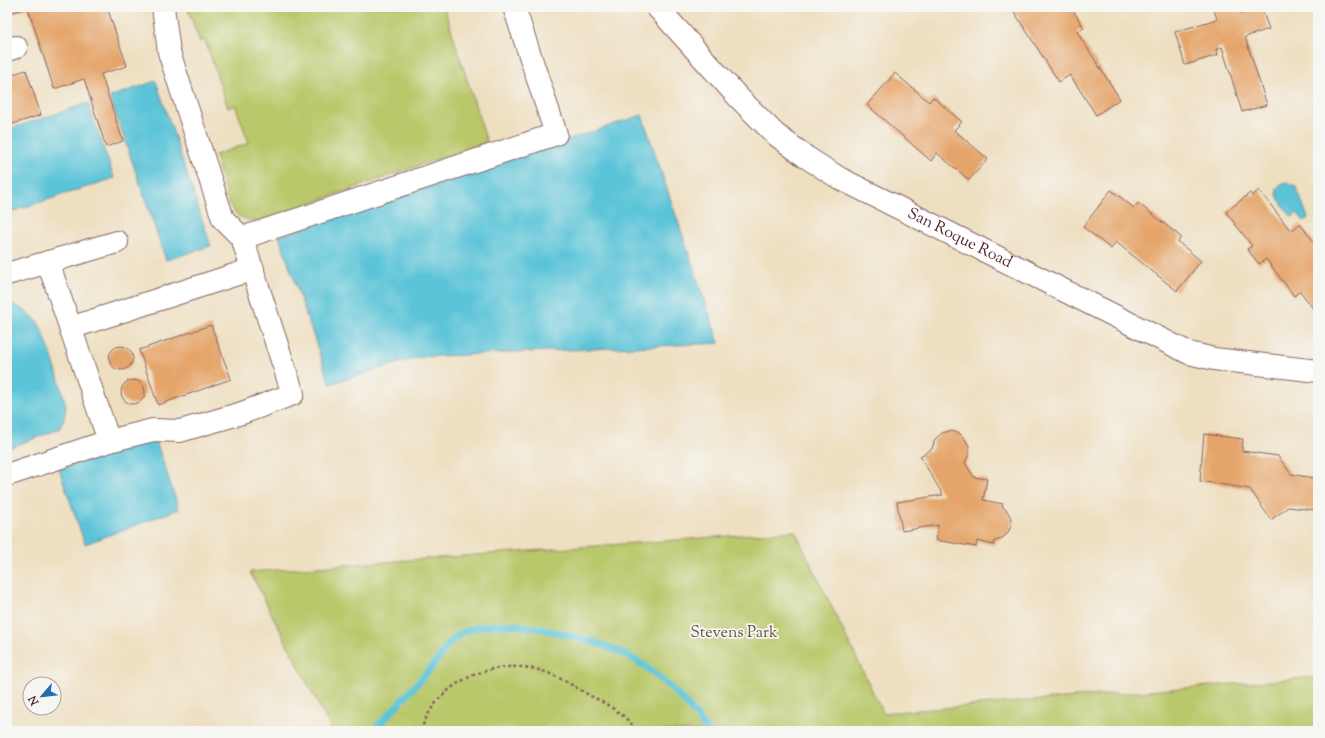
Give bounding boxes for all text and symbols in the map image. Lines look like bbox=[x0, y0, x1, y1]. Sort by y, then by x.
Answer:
street label: San Roque Road bbox=[903, 202, 1016, 274]
park label: Stevens Park bbox=[690, 622, 778, 645]
north arrow bbox=[22, 676, 62, 716]
text: N bbox=[25, 692, 44, 709]

